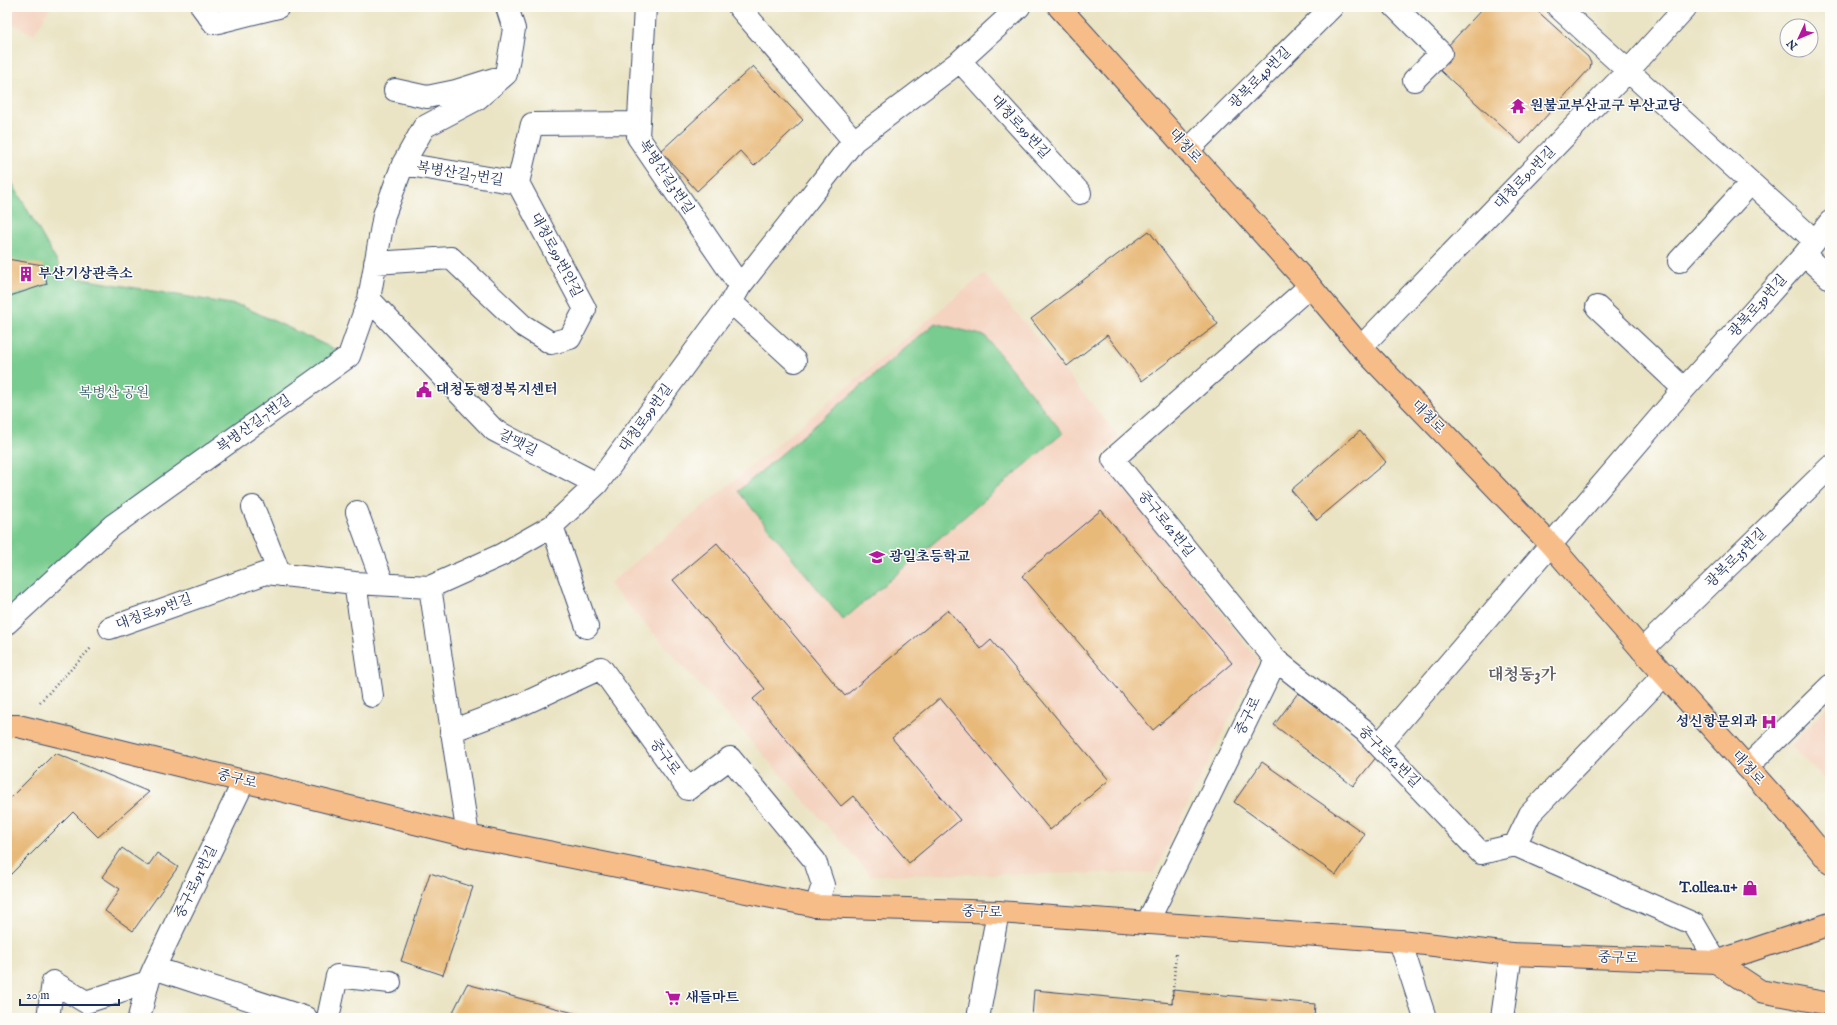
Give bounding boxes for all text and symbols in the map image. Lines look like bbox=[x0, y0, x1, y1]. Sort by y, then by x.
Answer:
north arrow bbox=[1779, 18, 1819, 58]
text: N bbox=[1784, 36, 1802, 53]
street label: 광복로49번길 bbox=[1225, 43, 1295, 113]
street label: 대청로99번길 bbox=[987, 91, 1053, 163]
temple icon: 원불교부산교구 부산교당 bbox=[1509, 97, 1527, 115]
place label: 원불교부산교구 부산교당 bbox=[1530, 97, 1682, 115]
street label: 대청로 bbox=[1165, 125, 1206, 167]
street label: 복병산길3번길 bbox=[634, 136, 698, 218]
street label: 대청로90번길 bbox=[1491, 143, 1559, 213]
street label: 복병산길7번길 bbox=[415, 158, 505, 190]
street label: 대청로99번안길 bbox=[526, 210, 586, 300]
building icon: 부산기상관측소 bbox=[17, 265, 35, 283]
place label: 부산기상관측소 bbox=[38, 265, 133, 283]
street label: 광복로39번길 bbox=[1725, 271, 1791, 341]
street label: 대청로99번길 bbox=[615, 380, 677, 456]
public building icon: 대청동행정복지센터 bbox=[415, 381, 433, 399]
place label: 대청동행정복지센터 bbox=[436, 381, 558, 399]
park label: 복병산 공원 bbox=[79, 384, 149, 402]
street label: 복병산길7번길 bbox=[213, 391, 295, 457]
street label: 대청로 bbox=[1407, 396, 1449, 438]
street label: 갈맷길 bbox=[496, 426, 540, 460]
street label: 중구로62번길 bbox=[1134, 487, 1198, 561]
street label: 광복로35번길 bbox=[1702, 524, 1770, 592]
school or university icon: 광일초등학교 bbox=[868, 548, 886, 566]
place label: 광일초등학교 bbox=[889, 548, 971, 566]
street label: 대청로99번길 bbox=[113, 590, 195, 634]
district label: 대청동3가 bbox=[1488, 665, 1556, 686]
street label: 중구로 bbox=[1231, 693, 1265, 738]
place label: 성신항문외과 bbox=[1676, 713, 1757, 731]
hospital icon: 성신항문외과 bbox=[1760, 713, 1778, 731]
street label: 중구로62번길 bbox=[1354, 722, 1424, 792]
street label: 중구로 bbox=[646, 735, 684, 779]
street label: 대청로 bbox=[1728, 747, 1769, 789]
street label: 중구로 bbox=[215, 765, 259, 793]
street label: 중구로91번길 bbox=[171, 843, 221, 921]
place label: T.ollea.u+ bbox=[1678, 879, 1738, 897]
shop icon: T.ollea.u+ bbox=[1741, 879, 1759, 897]
street label: 중구로 bbox=[961, 902, 1003, 922]
street label: 중구로 bbox=[1597, 948, 1639, 968]
scale bar bbox=[20, 981, 119, 1007]
text: 20 m bbox=[26, 988, 49, 1003]
supermarket icon: 새들마트 bbox=[664, 989, 682, 1007]
place label: 새들마트 bbox=[685, 989, 740, 1007]

